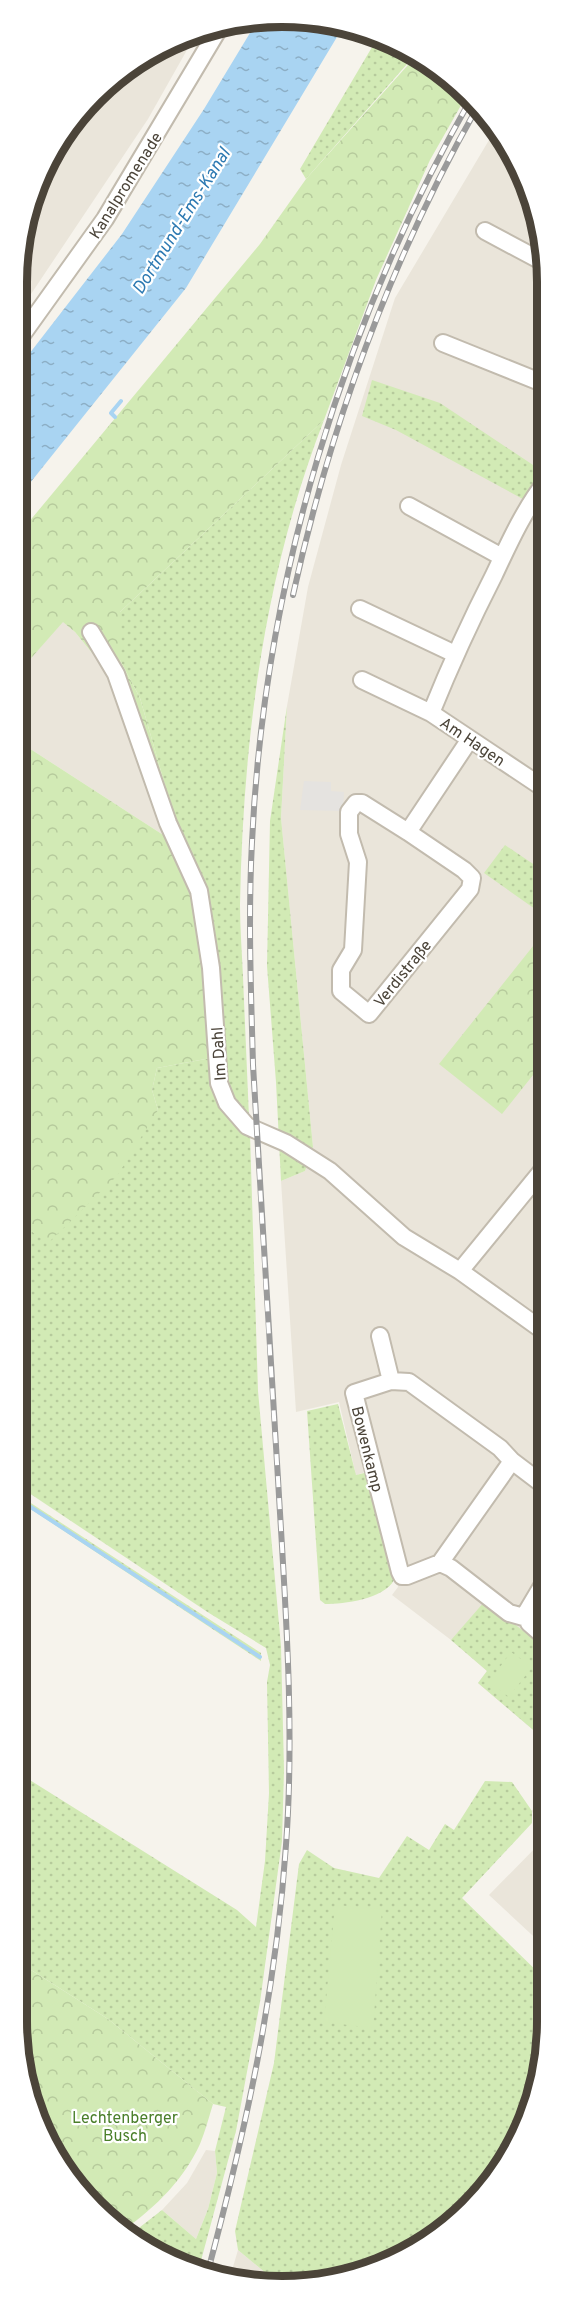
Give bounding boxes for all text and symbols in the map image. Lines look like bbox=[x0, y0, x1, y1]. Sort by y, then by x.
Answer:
street label: Kanalpromenade bbox=[86, 129, 168, 243]
water label: Dortmund-Ems-Kanal bbox=[128, 143, 237, 299]
street label: Am Hagen bbox=[436, 714, 508, 772]
street label: Verdistraße bbox=[370, 936, 437, 1012]
street label: Im Dahl bbox=[208, 1026, 232, 1082]
street label: Bowenkamp bbox=[346, 1404, 386, 1495]
park label: Lechtenberger Busch bbox=[72, 2109, 178, 2147]

